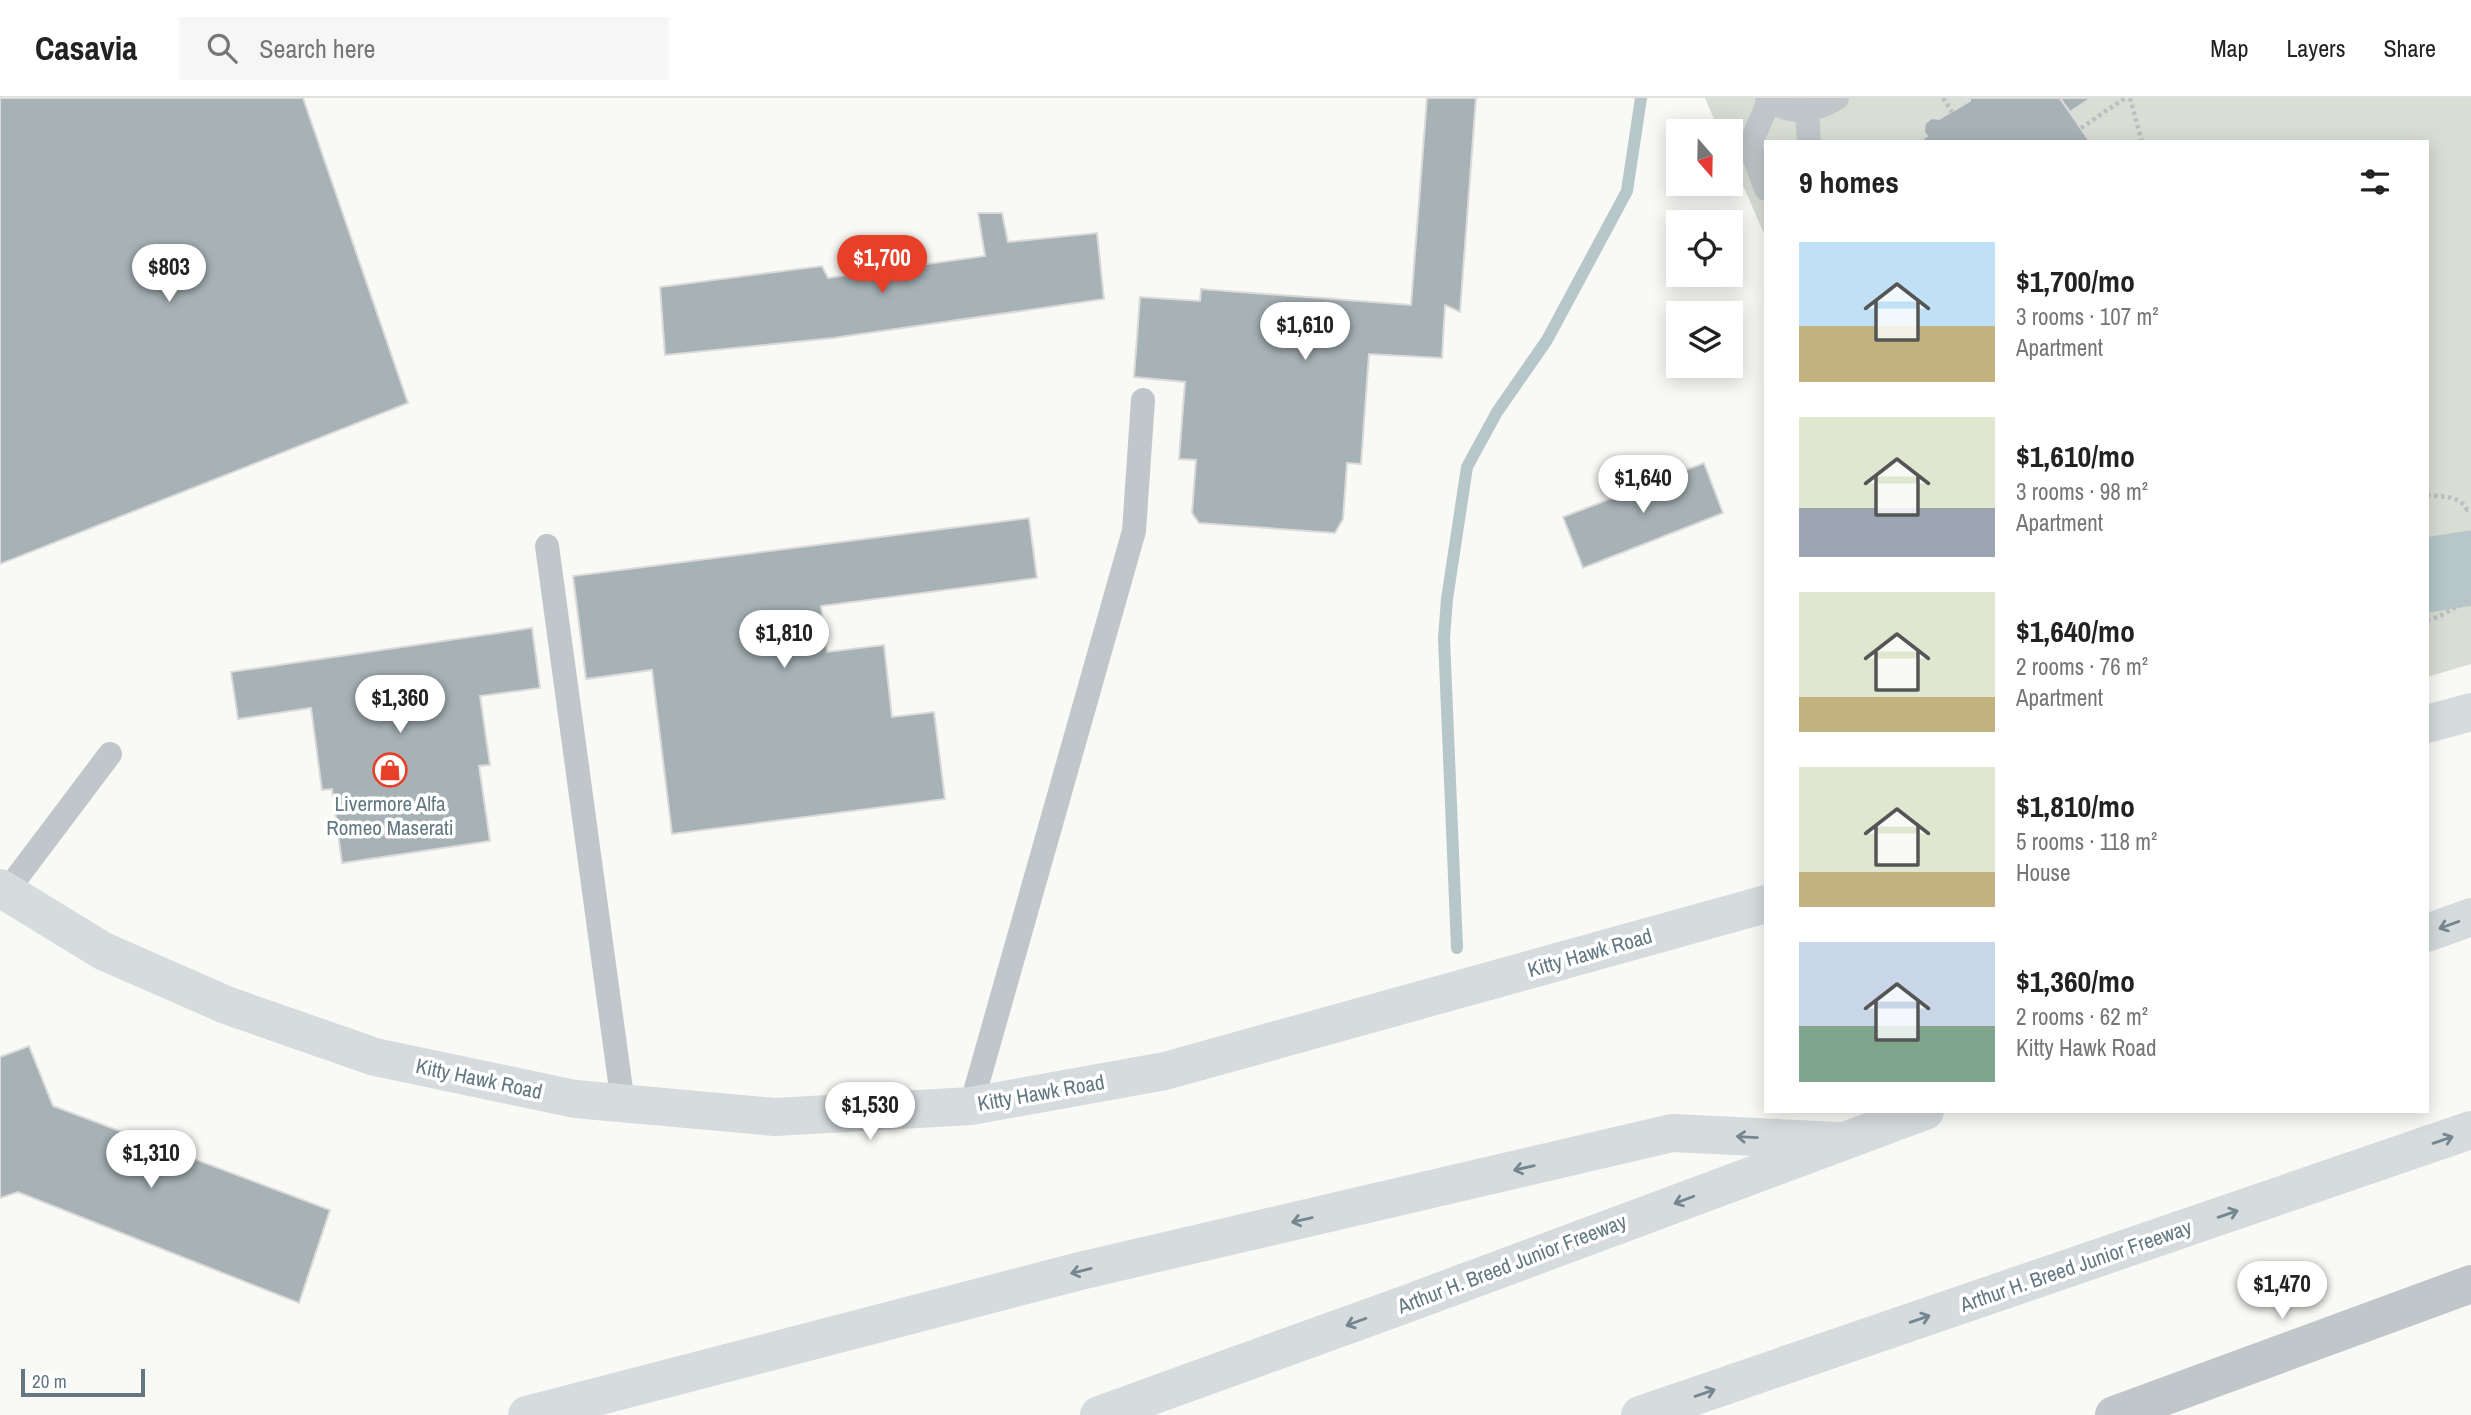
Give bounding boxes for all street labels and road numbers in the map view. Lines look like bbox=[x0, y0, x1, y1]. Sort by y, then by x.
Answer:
street label: Kitty Hawk Road bbox=[1524, 921, 1655, 984]
street label: Kitty Hawk Road bbox=[413, 1051, 545, 1106]
street label: Kitty Hawk Road bbox=[975, 1067, 1107, 1118]
street label: Arthur H. Breed Junior Freeway bbox=[1392, 1206, 1631, 1321]
street label: Arthur H. Breed Junior Freeway bbox=[1955, 1212, 2196, 1319]

